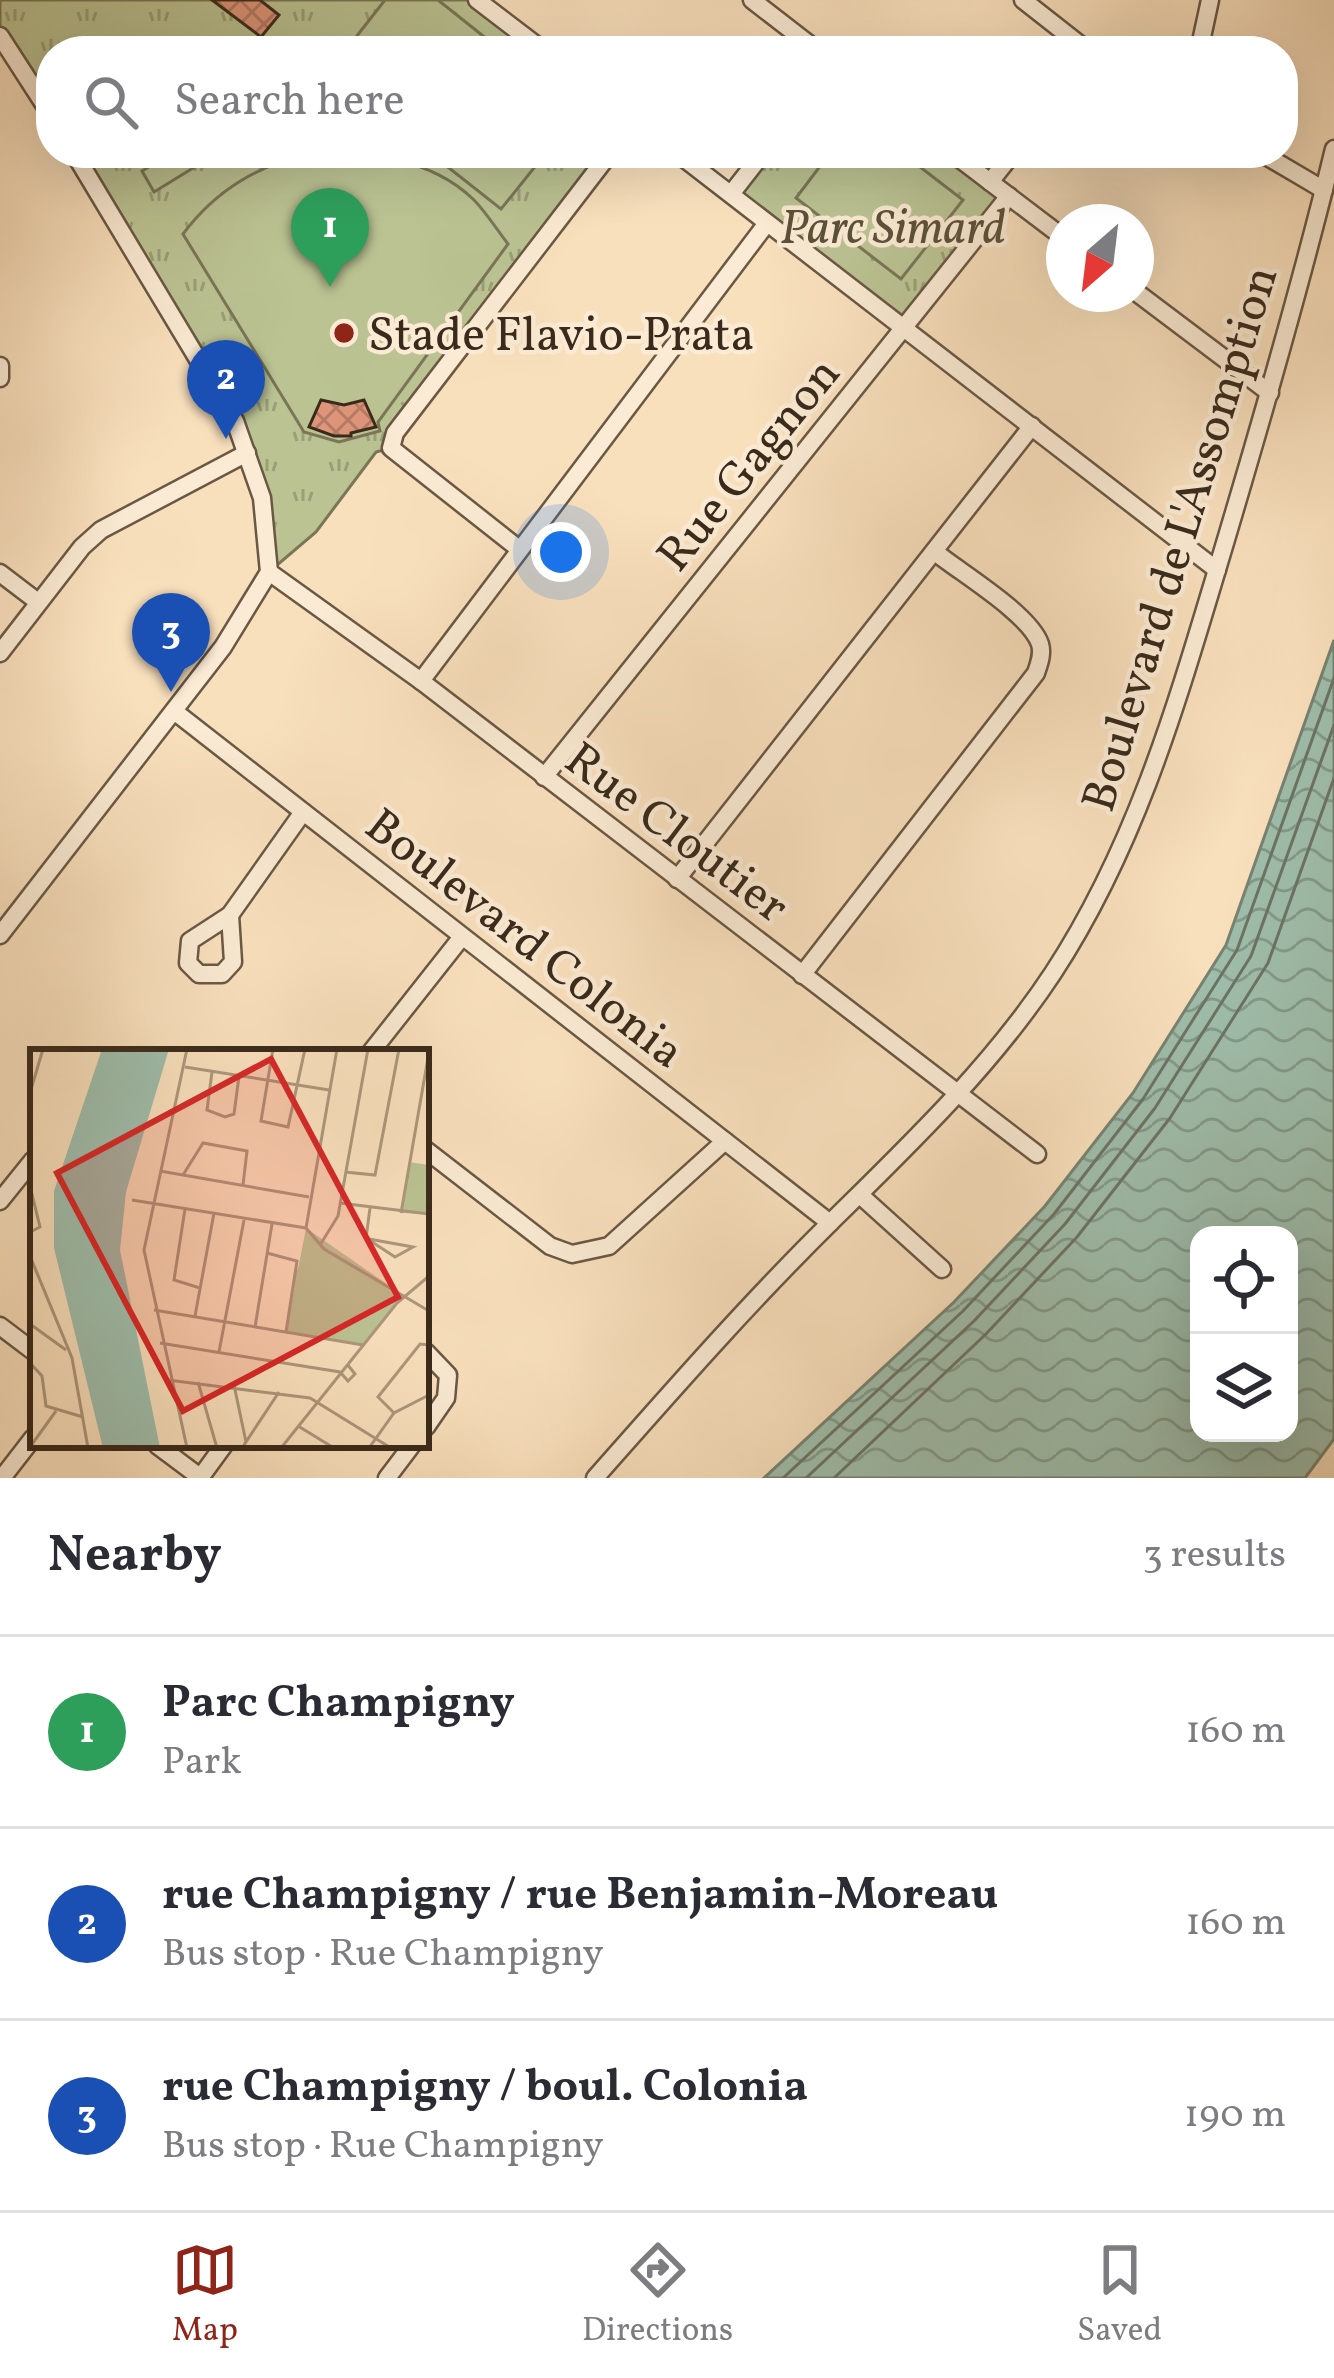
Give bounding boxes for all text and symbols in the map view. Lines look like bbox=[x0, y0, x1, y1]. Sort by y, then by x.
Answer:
search box bbox=[36, 36, 1298, 168]
icon: search bbox=[78, 69, 144, 135]
text: Search here bbox=[174, 71, 405, 134]
pin: 1 bbox=[291, 188, 369, 287]
park label: Parc Simard bbox=[780, 197, 1006, 264]
north arrow bbox=[1046, 204, 1154, 312]
street label: Boulevard de L'Assomption bbox=[1067, 258, 1297, 820]
place label: Stade Flavio-Prata bbox=[368, 304, 754, 371]
marker: Stade Flavio-Prata bbox=[331, 320, 357, 346]
pin: 2 bbox=[187, 340, 265, 439]
street label: Rue Gagnon bbox=[643, 344, 858, 587]
your location bbox=[531, 522, 591, 582]
pin: 3 bbox=[132, 593, 210, 692]
street label: Rue Cloutier bbox=[549, 728, 801, 941]
street label: Boulevard Colonia bbox=[350, 795, 697, 1087]
inset map bbox=[30, 1049, 429, 1448]
map controls bbox=[1190, 1226, 1298, 1442]
button: locate bbox=[1190, 1226, 1298, 1334]
button: layers bbox=[1190, 1334, 1298, 1442]
text: Nearby bbox=[48, 1521, 222, 1592]
text: 3 results bbox=[1143, 1529, 1286, 1583]
text: Parc Champigny bbox=[162, 1673, 515, 1736]
text: 1 bbox=[79, 1705, 95, 1759]
text: 160 m bbox=[1185, 1705, 1286, 1759]
text: Park bbox=[162, 1736, 242, 1790]
text: rue Champigny / rue Benjamin-Moreau bbox=[162, 1865, 998, 1928]
text: 2 bbox=[77, 1897, 97, 1951]
text: 160 m bbox=[1185, 1897, 1286, 1951]
text: Bus stop · Rue Champigny bbox=[162, 1928, 604, 1982]
text: rue Champigny / boul. Colonia bbox=[162, 2057, 808, 2120]
text: 3 bbox=[77, 2089, 97, 2143]
text: 190 m bbox=[1184, 2089, 1286, 2143]
text: Bus stop · Rue Champigny bbox=[162, 2120, 604, 2174]
tab: Map bbox=[172, 2237, 238, 2355]
tab: Directions bbox=[582, 2237, 733, 2355]
tab: Saved bbox=[1077, 2237, 1162, 2355]

